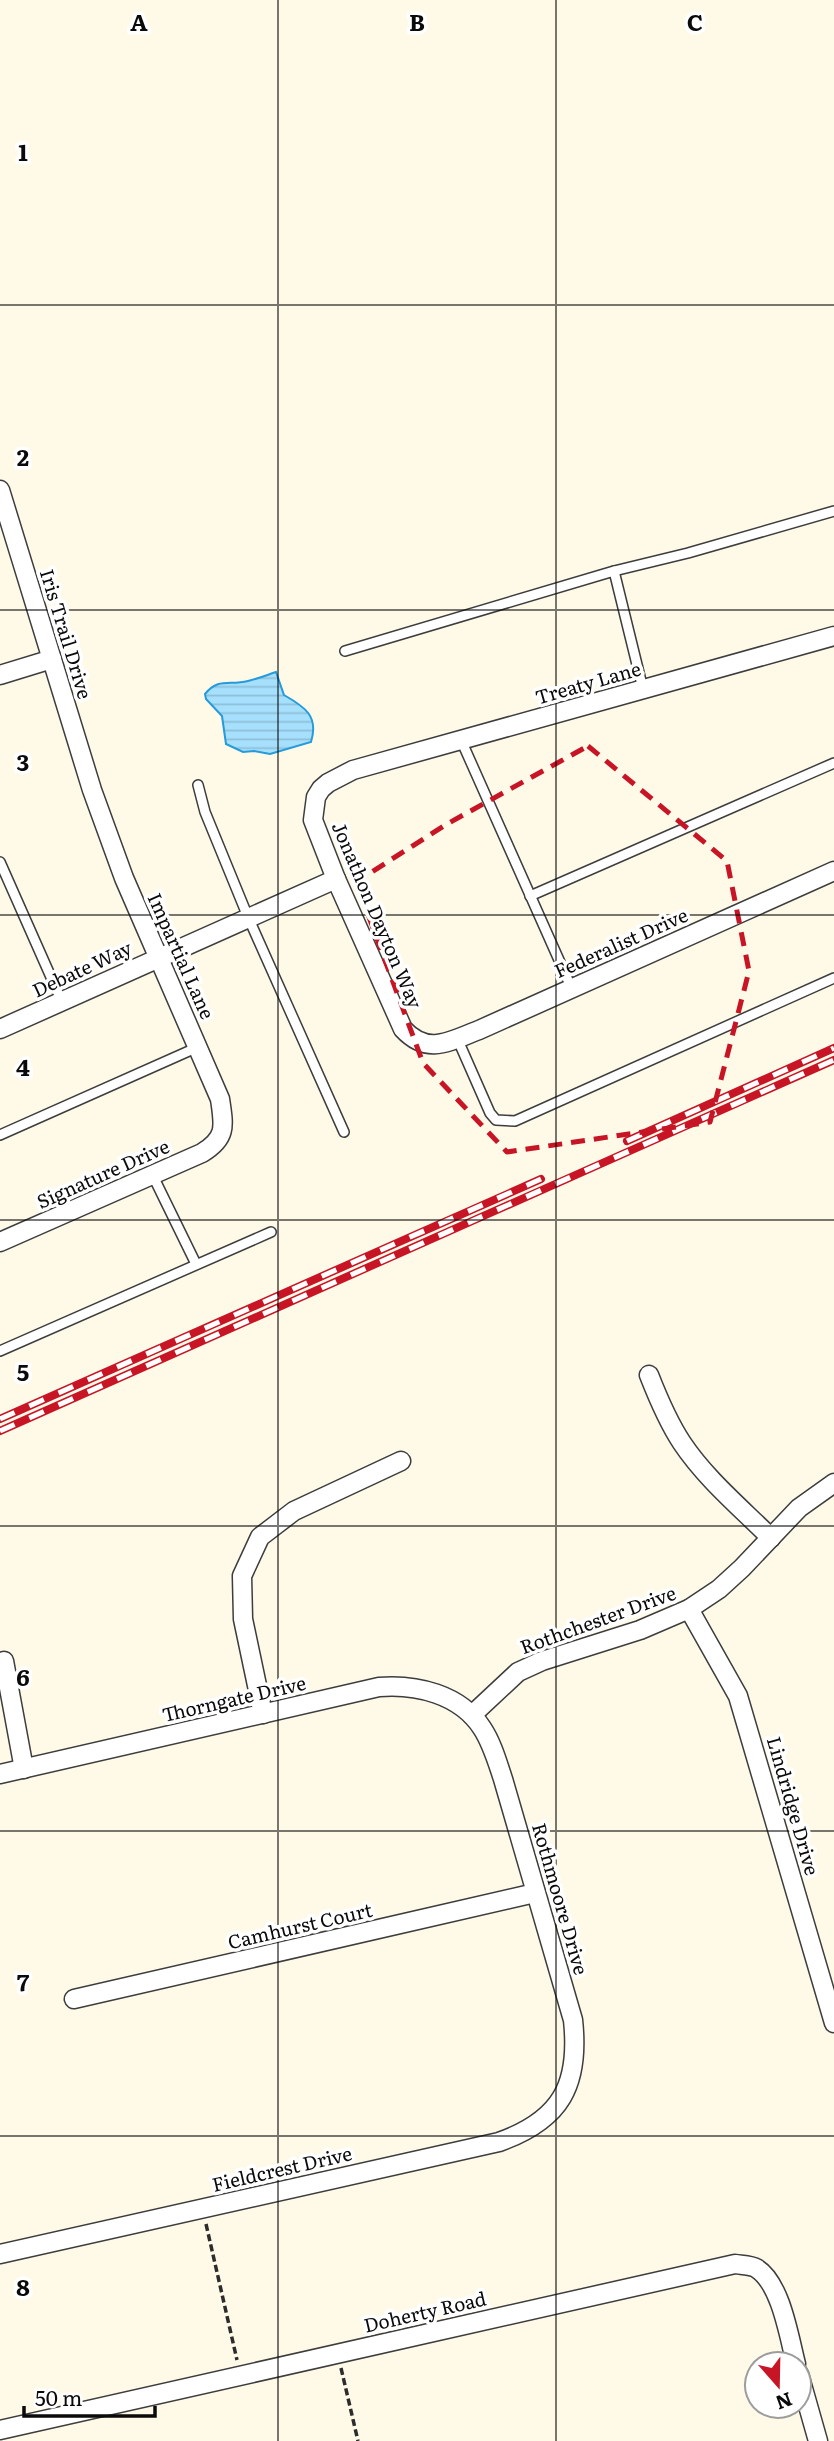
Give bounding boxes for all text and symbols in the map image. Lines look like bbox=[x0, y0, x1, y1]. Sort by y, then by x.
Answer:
text: A bbox=[130, 4, 148, 38]
text: B bbox=[409, 4, 425, 38]
text: C bbox=[687, 4, 703, 38]
text: 1 bbox=[18, 134, 28, 168]
text: 2 bbox=[17, 439, 29, 473]
street label: Iris Trail Drive bbox=[34, 565, 100, 702]
street label: Treaty Lane bbox=[532, 654, 644, 710]
text: 3 bbox=[17, 744, 29, 778]
street label: Jonathon Dayton Way bbox=[326, 817, 430, 1012]
street label: Impartial Lane bbox=[142, 888, 222, 1023]
street label: Federalist Drive bbox=[549, 900, 692, 984]
street label: Debate Way bbox=[27, 933, 136, 1003]
text: 4 bbox=[16, 1049, 30, 1083]
street label: Signature Drive bbox=[32, 1131, 173, 1215]
text: 5 bbox=[17, 1354, 29, 1388]
street label: Rothchester Drive bbox=[516, 1578, 680, 1660]
text: 6 bbox=[16, 1659, 30, 1693]
street label: Thorngate Drive bbox=[159, 1668, 309, 1728]
street label: Lindridge Drive bbox=[761, 1733, 827, 1879]
street label: Rothmoore Drive bbox=[526, 1819, 596, 1978]
street label: Camhurst Court bbox=[225, 1895, 375, 1955]
text: 7 bbox=[17, 1964, 30, 1998]
street label: Fieldcrest Drive bbox=[209, 2138, 355, 2198]
text: 8 bbox=[16, 2269, 30, 2303]
street label: Doherty Road bbox=[361, 2283, 489, 2339]
north arrow bbox=[743, 2350, 813, 2420]
scale bar bbox=[24, 2374, 156, 2418]
text: 50 m bbox=[35, 2381, 82, 2412]
text: N bbox=[772, 2386, 796, 2418]

